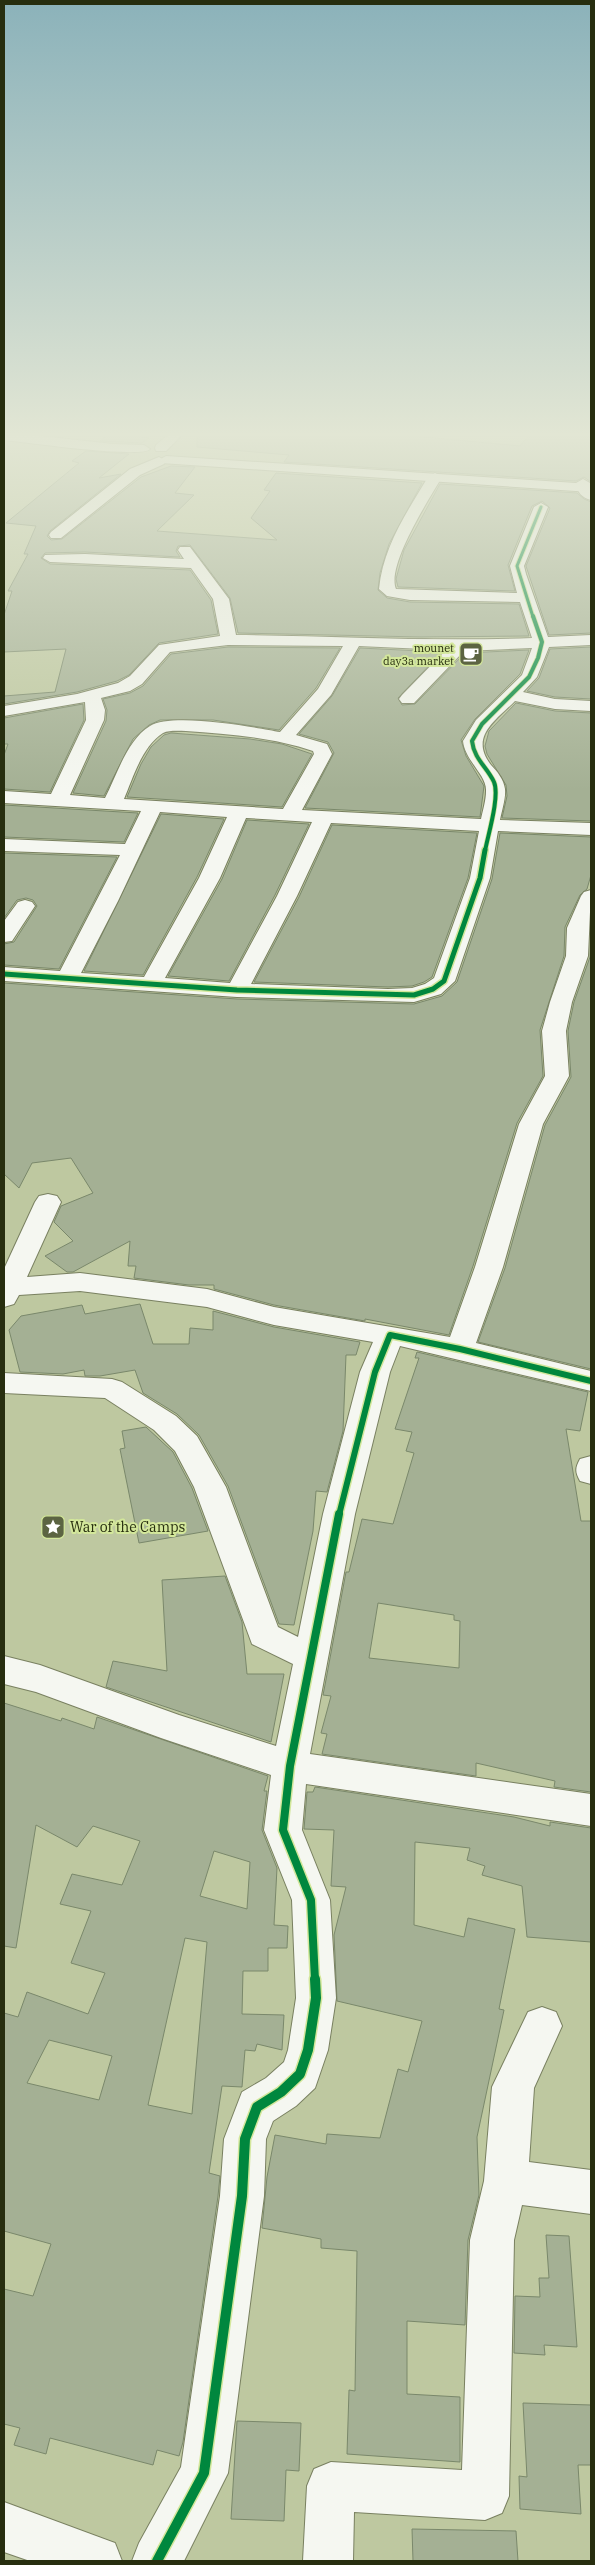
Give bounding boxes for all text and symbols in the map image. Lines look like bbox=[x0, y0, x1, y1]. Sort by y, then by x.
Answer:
place label: mounet day3a market bbox=[383, 641, 454, 668]
cafe icon: mounet day3a market bbox=[458, 641, 484, 667]
place icon: War of the Camps bbox=[40, 1514, 66, 1540]
place label: War of the Camps bbox=[70, 1518, 186, 1536]

